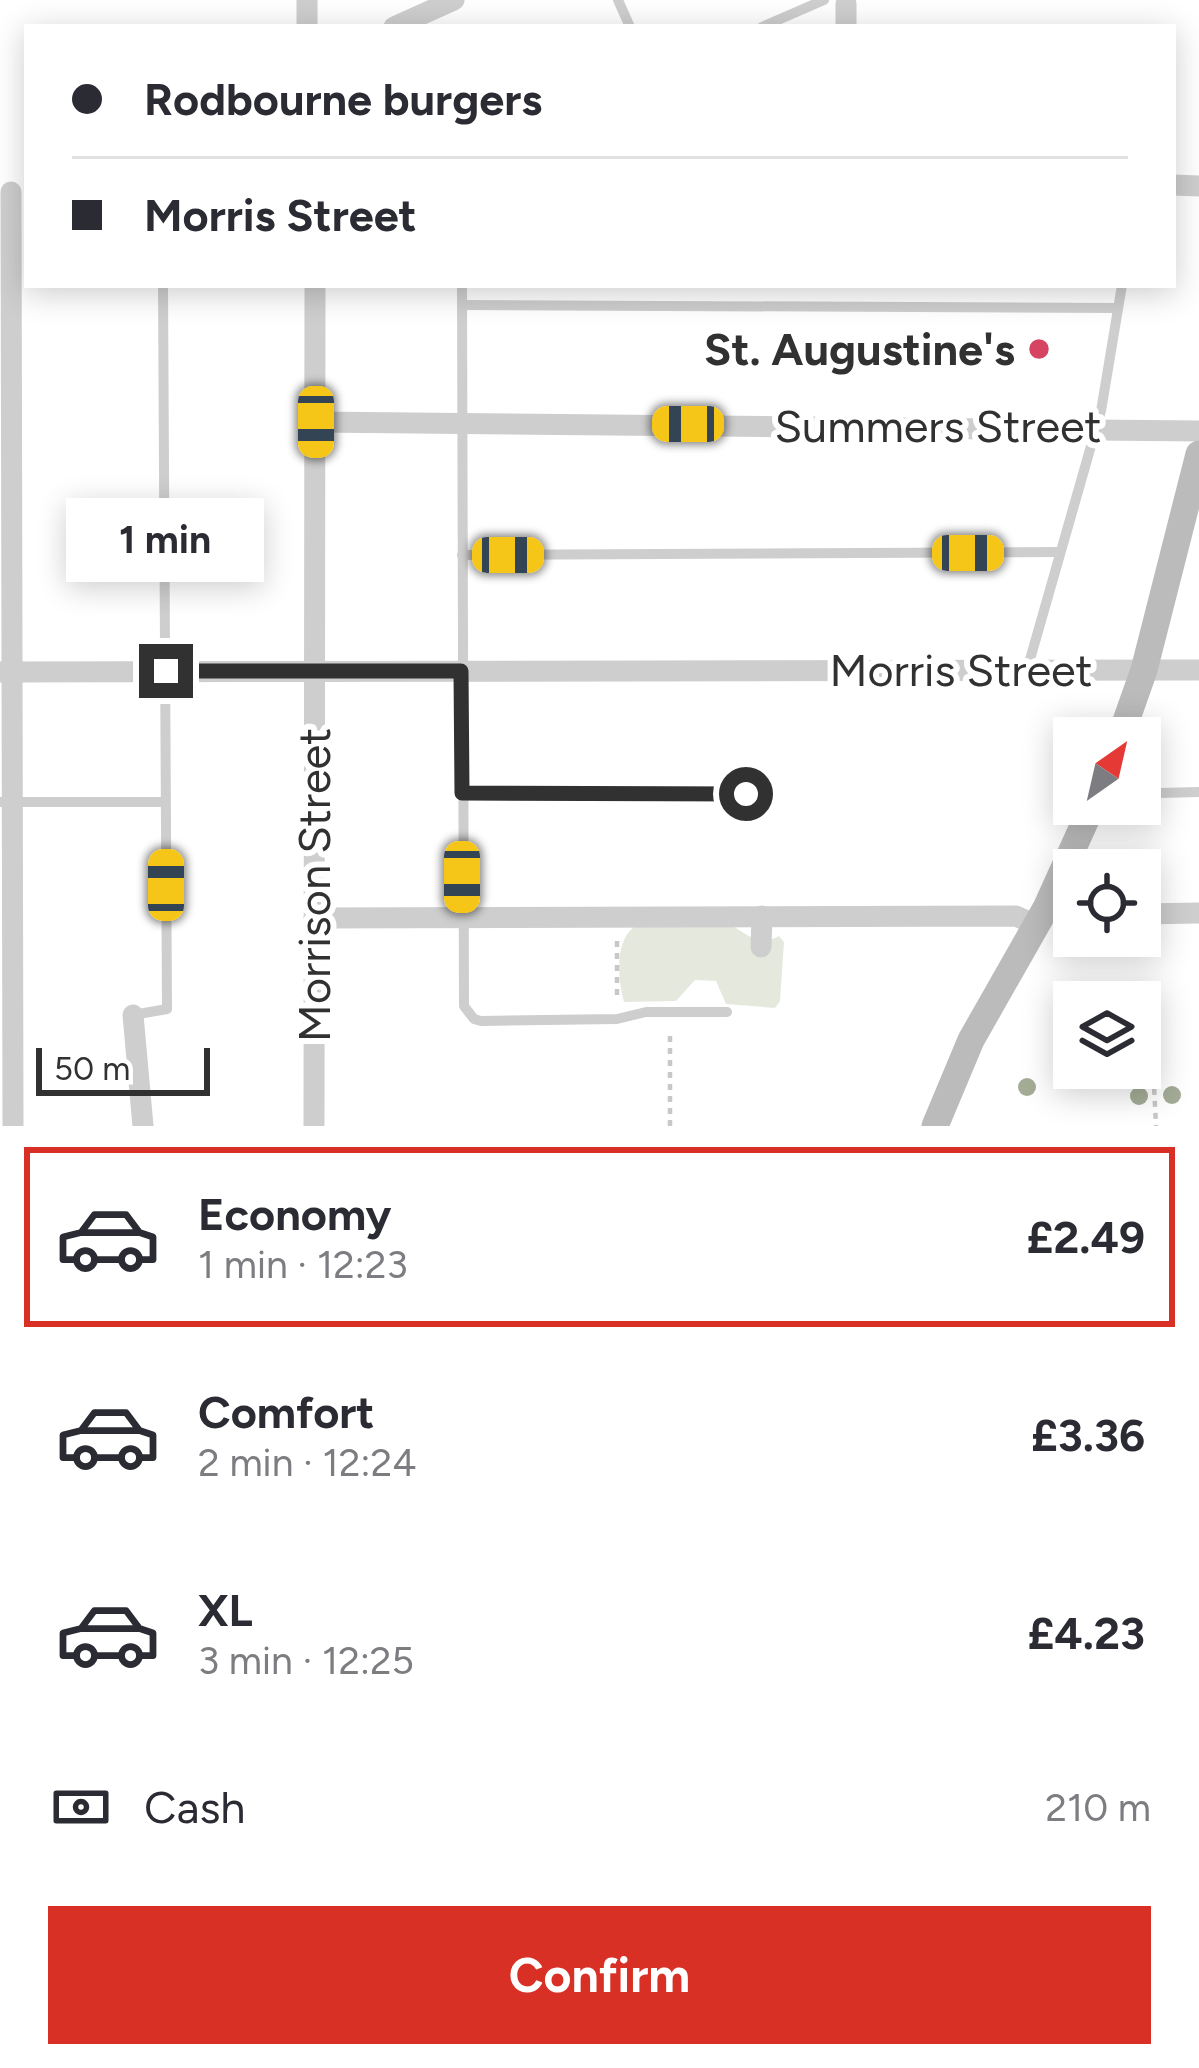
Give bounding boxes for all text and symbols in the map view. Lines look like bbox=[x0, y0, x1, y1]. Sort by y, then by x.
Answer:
text: Rodbourne burgers bbox=[144, 72, 542, 126]
text: Morris Street bbox=[144, 188, 417, 242]
place label: St. Augustine's bbox=[704, 322, 1015, 376]
marker: St. Augustine's bbox=[1026, 336, 1052, 362]
car bbox=[298, 386, 334, 458]
street label: Summers Street bbox=[774, 399, 1102, 453]
car bbox=[652, 406, 724, 442]
callout: 1 min bbox=[67, 497, 265, 581]
text: 1 min bbox=[119, 516, 211, 563]
car bbox=[932, 535, 1004, 571]
car bbox=[472, 537, 544, 573]
street label: Morris Street bbox=[829, 643, 1093, 697]
route end bbox=[139, 644, 193, 698]
north arrow bbox=[1053, 717, 1161, 825]
map controls bbox=[1053, 717, 1161, 1089]
street label: Morrison Street bbox=[287, 728, 341, 1042]
route start bbox=[719, 767, 773, 821]
car bbox=[444, 841, 480, 913]
car bbox=[148, 849, 184, 921]
button: locate bbox=[1053, 849, 1161, 957]
button: layers bbox=[1053, 981, 1161, 1089]
scale bar bbox=[36, 1042, 210, 1095]
text: 50 m bbox=[54, 1049, 130, 1088]
icon: car bbox=[54, 1183, 162, 1291]
text: Economy bbox=[198, 1187, 391, 1241]
text: £2.49 bbox=[1026, 1210, 1145, 1264]
text: 1 min · 12:23 bbox=[198, 1241, 408, 1288]
icon: car bbox=[54, 1381, 162, 1489]
text: Comfort bbox=[198, 1385, 374, 1439]
text: £3.36 bbox=[1031, 1408, 1145, 1462]
text: 2 min · 12:24 bbox=[198, 1439, 416, 1486]
icon: car bbox=[54, 1579, 162, 1687]
text: XL bbox=[198, 1583, 253, 1637]
text: £4.23 bbox=[1028, 1606, 1145, 1660]
text: 3 min · 12:25 bbox=[198, 1637, 414, 1684]
icon: cash bbox=[48, 1774, 114, 1840]
text: Cash bbox=[144, 1780, 245, 1834]
text: 210 m bbox=[1045, 1784, 1151, 1831]
button: Confirm bbox=[48, 1906, 1151, 2044]

